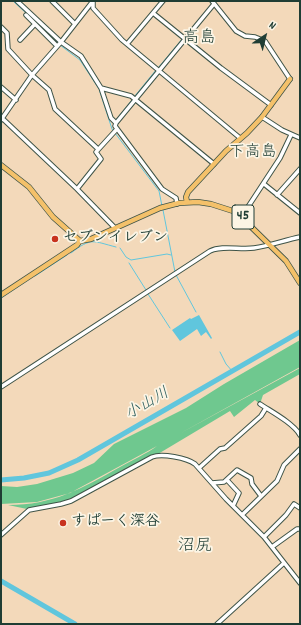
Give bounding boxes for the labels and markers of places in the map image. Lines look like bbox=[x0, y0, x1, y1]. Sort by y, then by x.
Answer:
place label: セブンイレブン bbox=[63, 230, 168, 248]
marker: セブンイレブン bbox=[50, 234, 60, 244]
place label: すぱーく深谷 bbox=[71, 514, 160, 532]
marker: すぱーく深谷 bbox=[58, 518, 68, 528]

